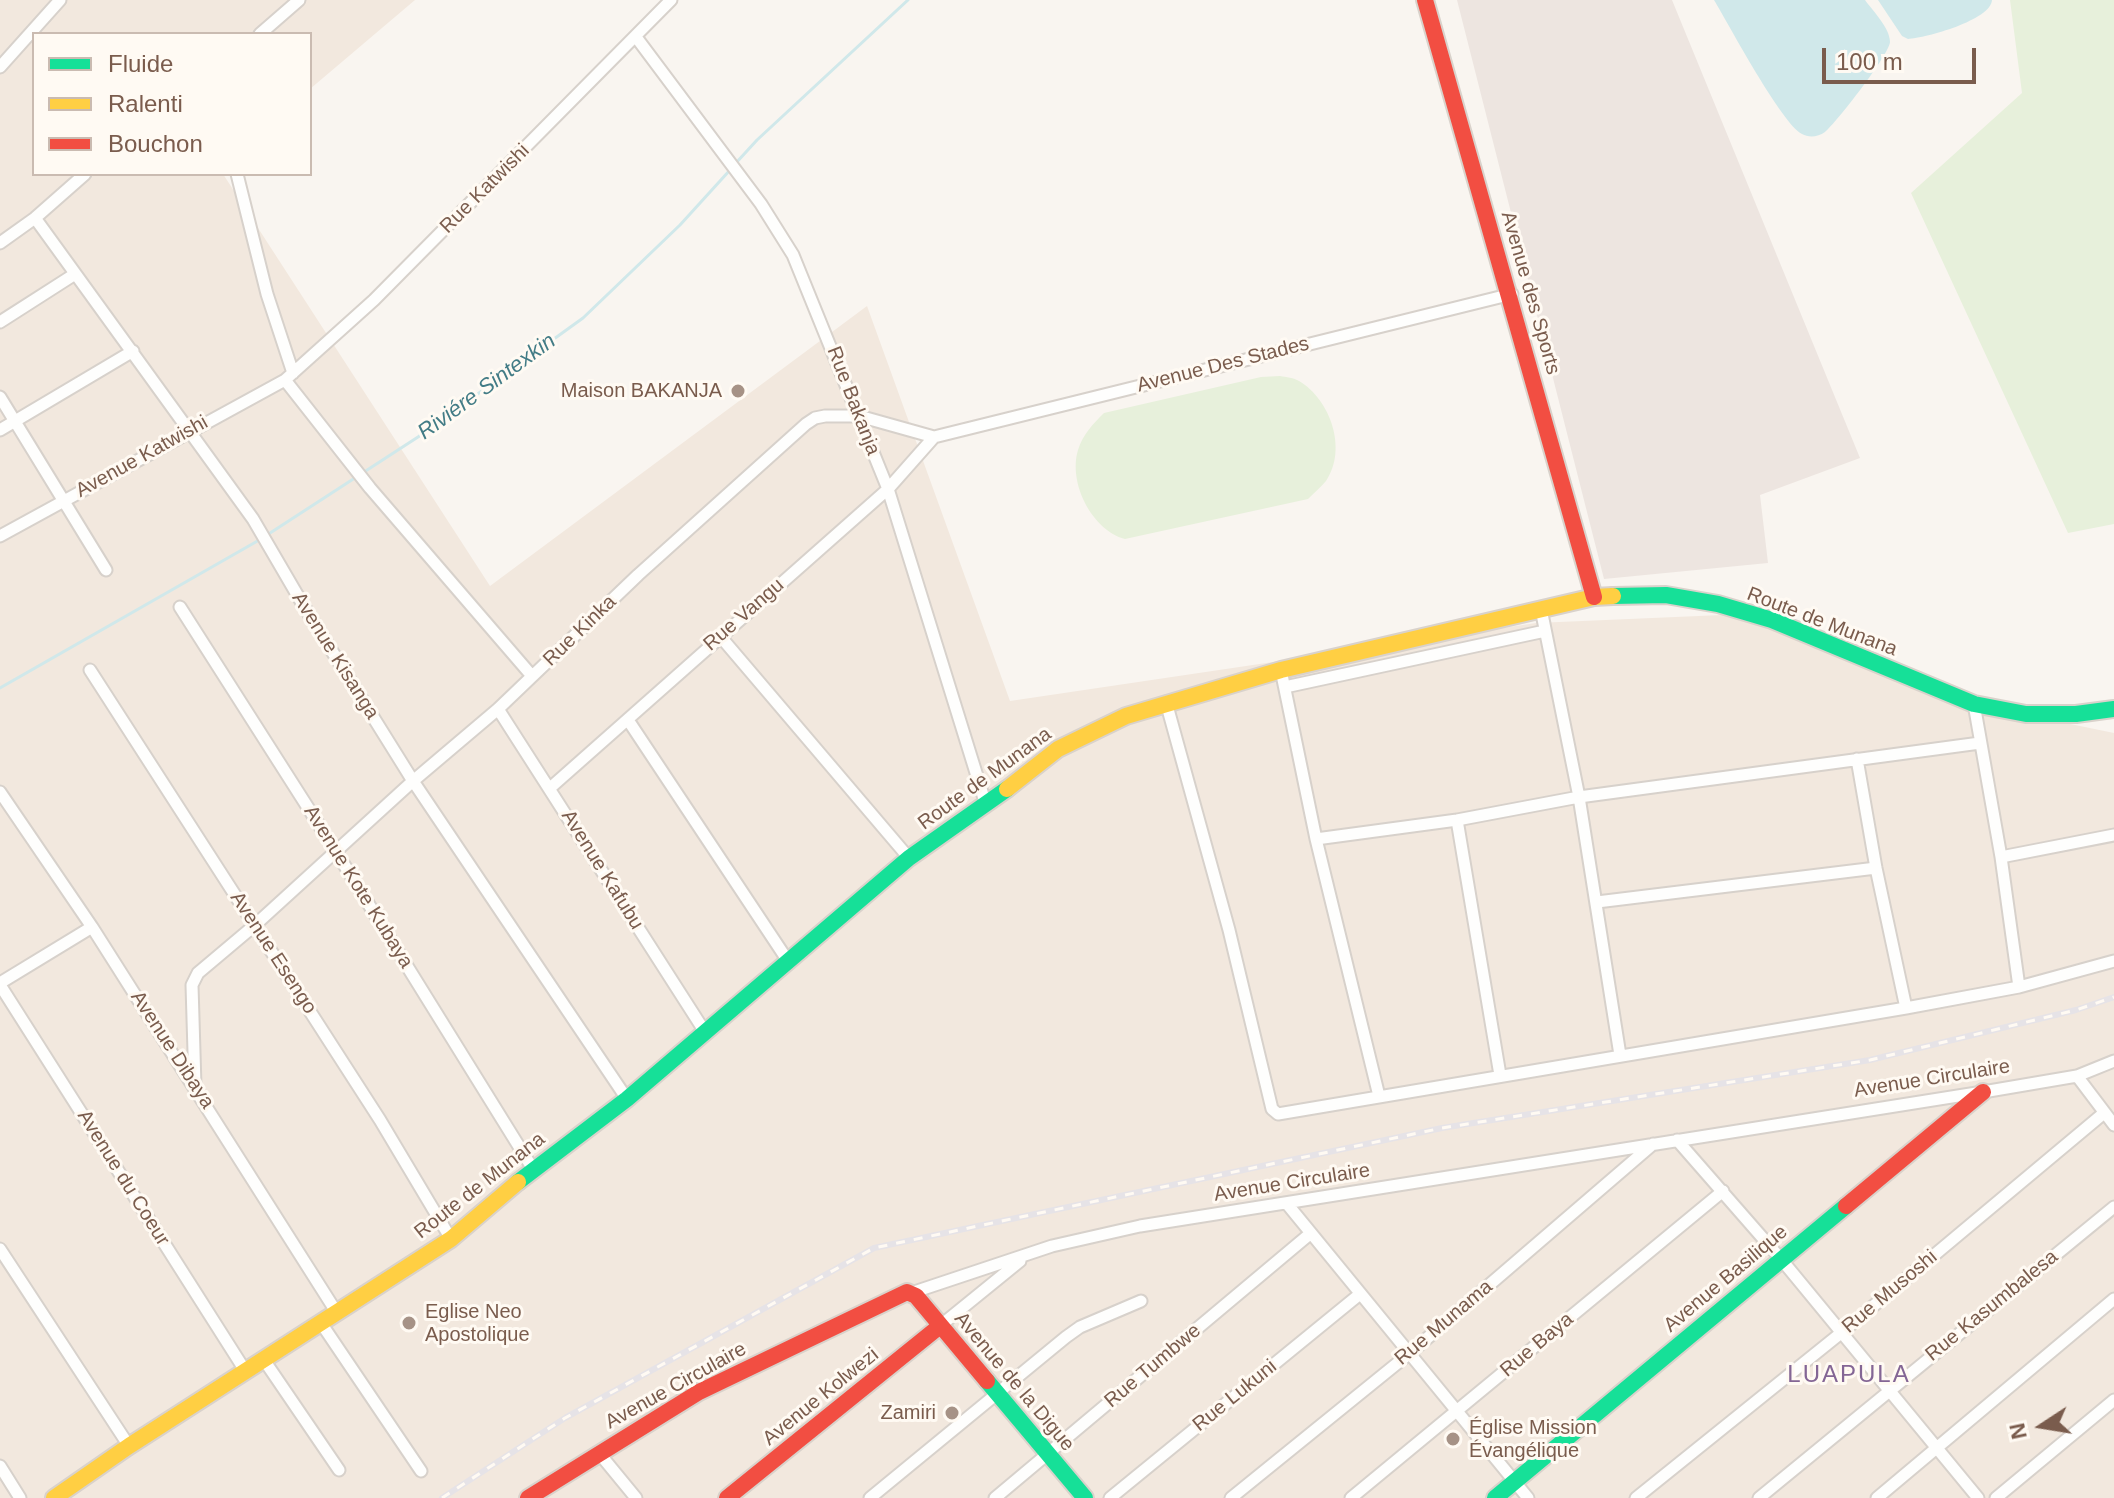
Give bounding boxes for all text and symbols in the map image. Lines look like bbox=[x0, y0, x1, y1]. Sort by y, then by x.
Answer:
legend bbox=[32, 32, 312, 176]
scale bar bbox=[1826, 32, 1980, 82]
text: 100 m bbox=[1836, 48, 1903, 75]
text: Fluide bbox=[108, 50, 173, 77]
text: Ralenti bbox=[108, 90, 183, 117]
text: Bouchon bbox=[108, 130, 203, 157]
street label: Rue Katwishi bbox=[435, 139, 535, 239]
street label: Avenue des Sports bbox=[1495, 209, 1565, 377]
water label: Riviére Sintexkin bbox=[413, 328, 561, 446]
street label: Avenue Des Stades bbox=[1135, 332, 1311, 398]
street label: Rue Bakanja bbox=[821, 343, 885, 459]
place label: Maison BAKANJA bbox=[561, 379, 722, 403]
marker: Maison BAKANJA bbox=[729, 382, 747, 400]
street label: Avenue Katwishi bbox=[72, 411, 212, 503]
street label: Rue Vangu bbox=[699, 574, 789, 656]
street label: Route de Munana bbox=[1743, 582, 1901, 662]
street label: Avenue Kisanga bbox=[286, 588, 384, 724]
street label: Rue Kinka bbox=[538, 590, 622, 672]
street label: Route de Munana bbox=[914, 723, 1056, 835]
street label: Avenue Kote Kubaya bbox=[298, 801, 418, 973]
street label: Avenue Kafubu bbox=[556, 806, 648, 934]
street label: Avenue Esengo bbox=[225, 887, 321, 1019]
street label: Avenue Dibaya bbox=[125, 987, 219, 1113]
street label: Avenue Circulaire bbox=[1852, 1055, 2012, 1103]
street label: Avenue du Coeur bbox=[72, 1106, 174, 1250]
street label: Route de Munana bbox=[410, 1128, 550, 1244]
street label: Avenue Circulaire bbox=[1212, 1159, 1372, 1207]
street label: Avenue Basilique bbox=[1659, 1220, 1793, 1338]
street label: Rue Musoshi bbox=[1838, 1245, 1942, 1339]
street label: Rue Kasumbalesa bbox=[1921, 1245, 2063, 1367]
street label: Rue Munama bbox=[1390, 1275, 1498, 1371]
place label: Eglise Neo Apostolique bbox=[425, 1300, 530, 1347]
street label: Avenue de la Digue bbox=[949, 1308, 1079, 1456]
street label: Rue Baya bbox=[1496, 1308, 1578, 1382]
marker: Eglise Neo Apostolique bbox=[400, 1314, 418, 1332]
street label: Rue Tumbwe bbox=[1100, 1319, 1206, 1413]
street label: Avenue Circulaire bbox=[601, 1337, 751, 1435]
street label: Avenue Kolwezi bbox=[758, 1343, 884, 1451]
street label: Rue Lukuni bbox=[1188, 1355, 1282, 1437]
district label: LUAPULA bbox=[1787, 1361, 1911, 1389]
north arrow bbox=[2002, 1386, 2082, 1466]
place label: Zamiri bbox=[880, 1401, 936, 1425]
marker: Zamiri bbox=[943, 1404, 961, 1422]
place label: Église Mission Évangélique bbox=[1469, 1416, 1597, 1463]
text: N bbox=[2004, 1421, 2032, 1441]
marker: Église Mission Évangélique bbox=[1444, 1430, 1462, 1448]

